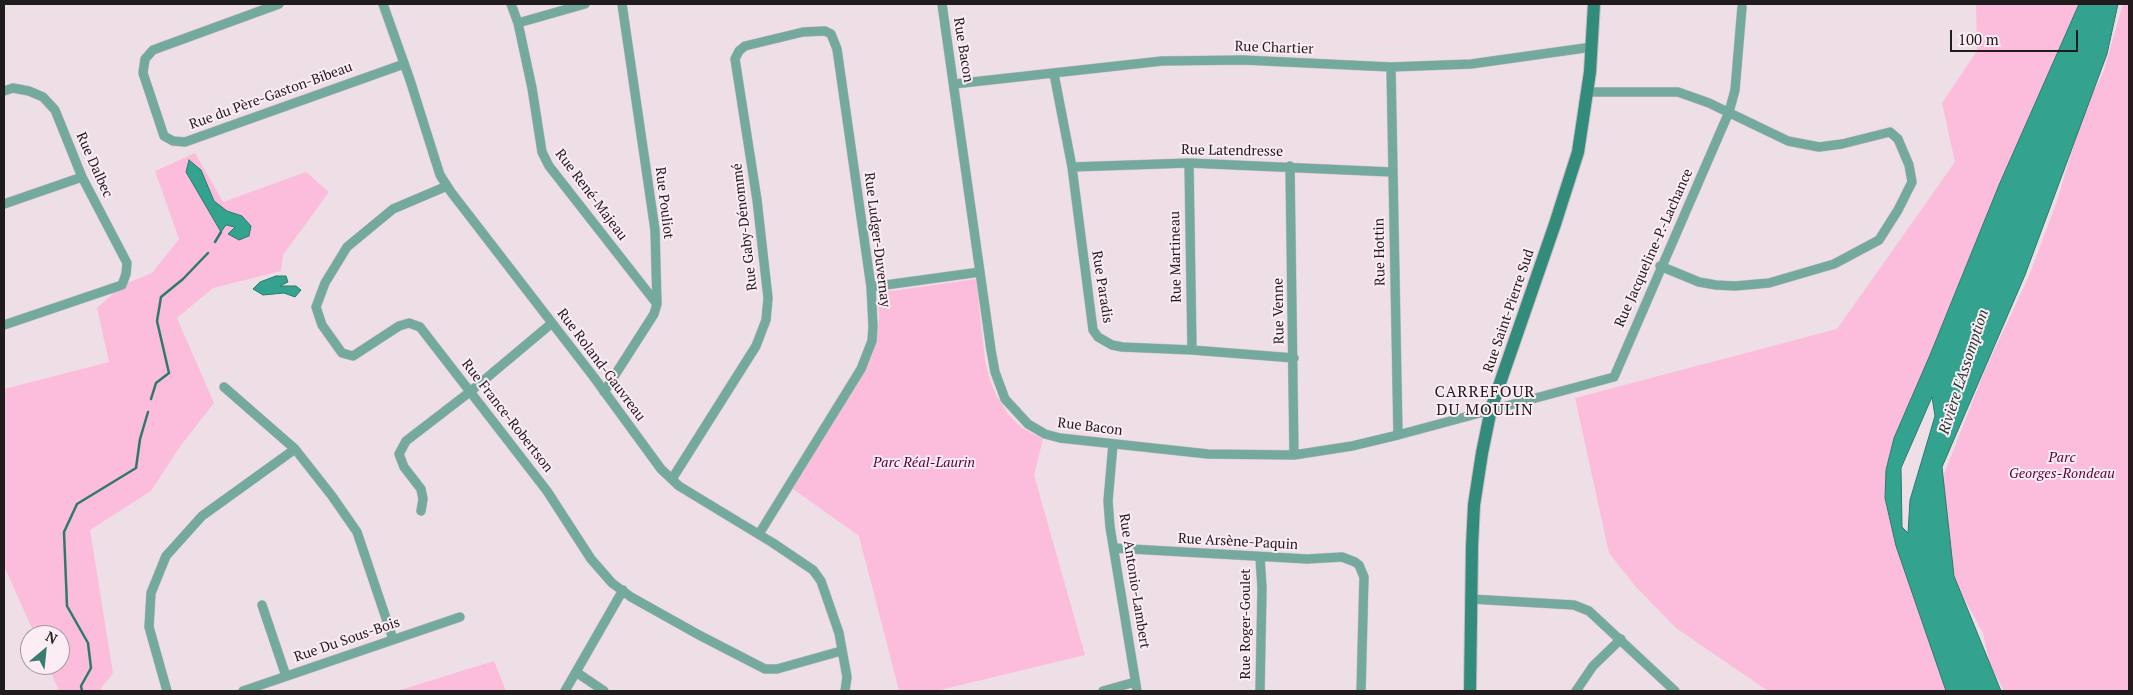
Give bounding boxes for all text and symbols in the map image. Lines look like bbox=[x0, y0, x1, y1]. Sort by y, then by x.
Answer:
street label: Rue Bacon bbox=[950, 16, 976, 84]
scale bar bbox=[1953, 20, 2080, 52]
text: 100 m bbox=[1958, 29, 1999, 49]
street label: Rue Chartier bbox=[1234, 38, 1314, 58]
street label: Rue du Père-Gaston-Bibeau bbox=[187, 59, 355, 133]
street label: Rue Dalbec bbox=[72, 130, 116, 200]
street label: Rue Latendresse bbox=[1181, 142, 1283, 160]
street label: Rue René-Majeau bbox=[551, 146, 631, 244]
street label: Rue Gaby-Dénommé bbox=[729, 162, 761, 292]
street label: Rue Pouliot bbox=[651, 166, 677, 240]
street label: Rue Jacqueline-P.-Lachance bbox=[1611, 166, 1697, 330]
street label: Rue Ludger-Duvernay bbox=[860, 172, 894, 308]
street label: Rue Martineau bbox=[1167, 211, 1185, 303]
street label: Rue Hottin bbox=[1371, 218, 1389, 286]
street label: Rue Saint-Pierre Sud bbox=[1480, 247, 1538, 375]
street label: Rue Paradis bbox=[1088, 249, 1116, 325]
street label: Rue Venne bbox=[1270, 278, 1288, 344]
street label: Rue Roland-Gauvreau bbox=[553, 305, 649, 425]
water label: Rivière L'Assomption bbox=[1935, 307, 1993, 437]
street label: Rue France-Robertson bbox=[458, 356, 556, 476]
district label: CARREFOUR DU MOULIN bbox=[1433, 382, 1537, 420]
street label: Rue Bacon bbox=[1057, 415, 1123, 439]
park label: Parc Georges-Rondeau bbox=[2009, 450, 2115, 482]
park label: Parc Réal-Laurin bbox=[873, 455, 975, 471]
street label: Rue Antonio-Lambert bbox=[1115, 512, 1153, 650]
street label: Rue Arsène-Paquin bbox=[1177, 530, 1299, 554]
street label: Rue Roger-Goulet bbox=[1238, 569, 1254, 679]
street label: Rue Du Sous-Bois bbox=[292, 614, 402, 666]
north arrow bbox=[20, 625, 70, 675]
text: N bbox=[43, 626, 61, 648]

